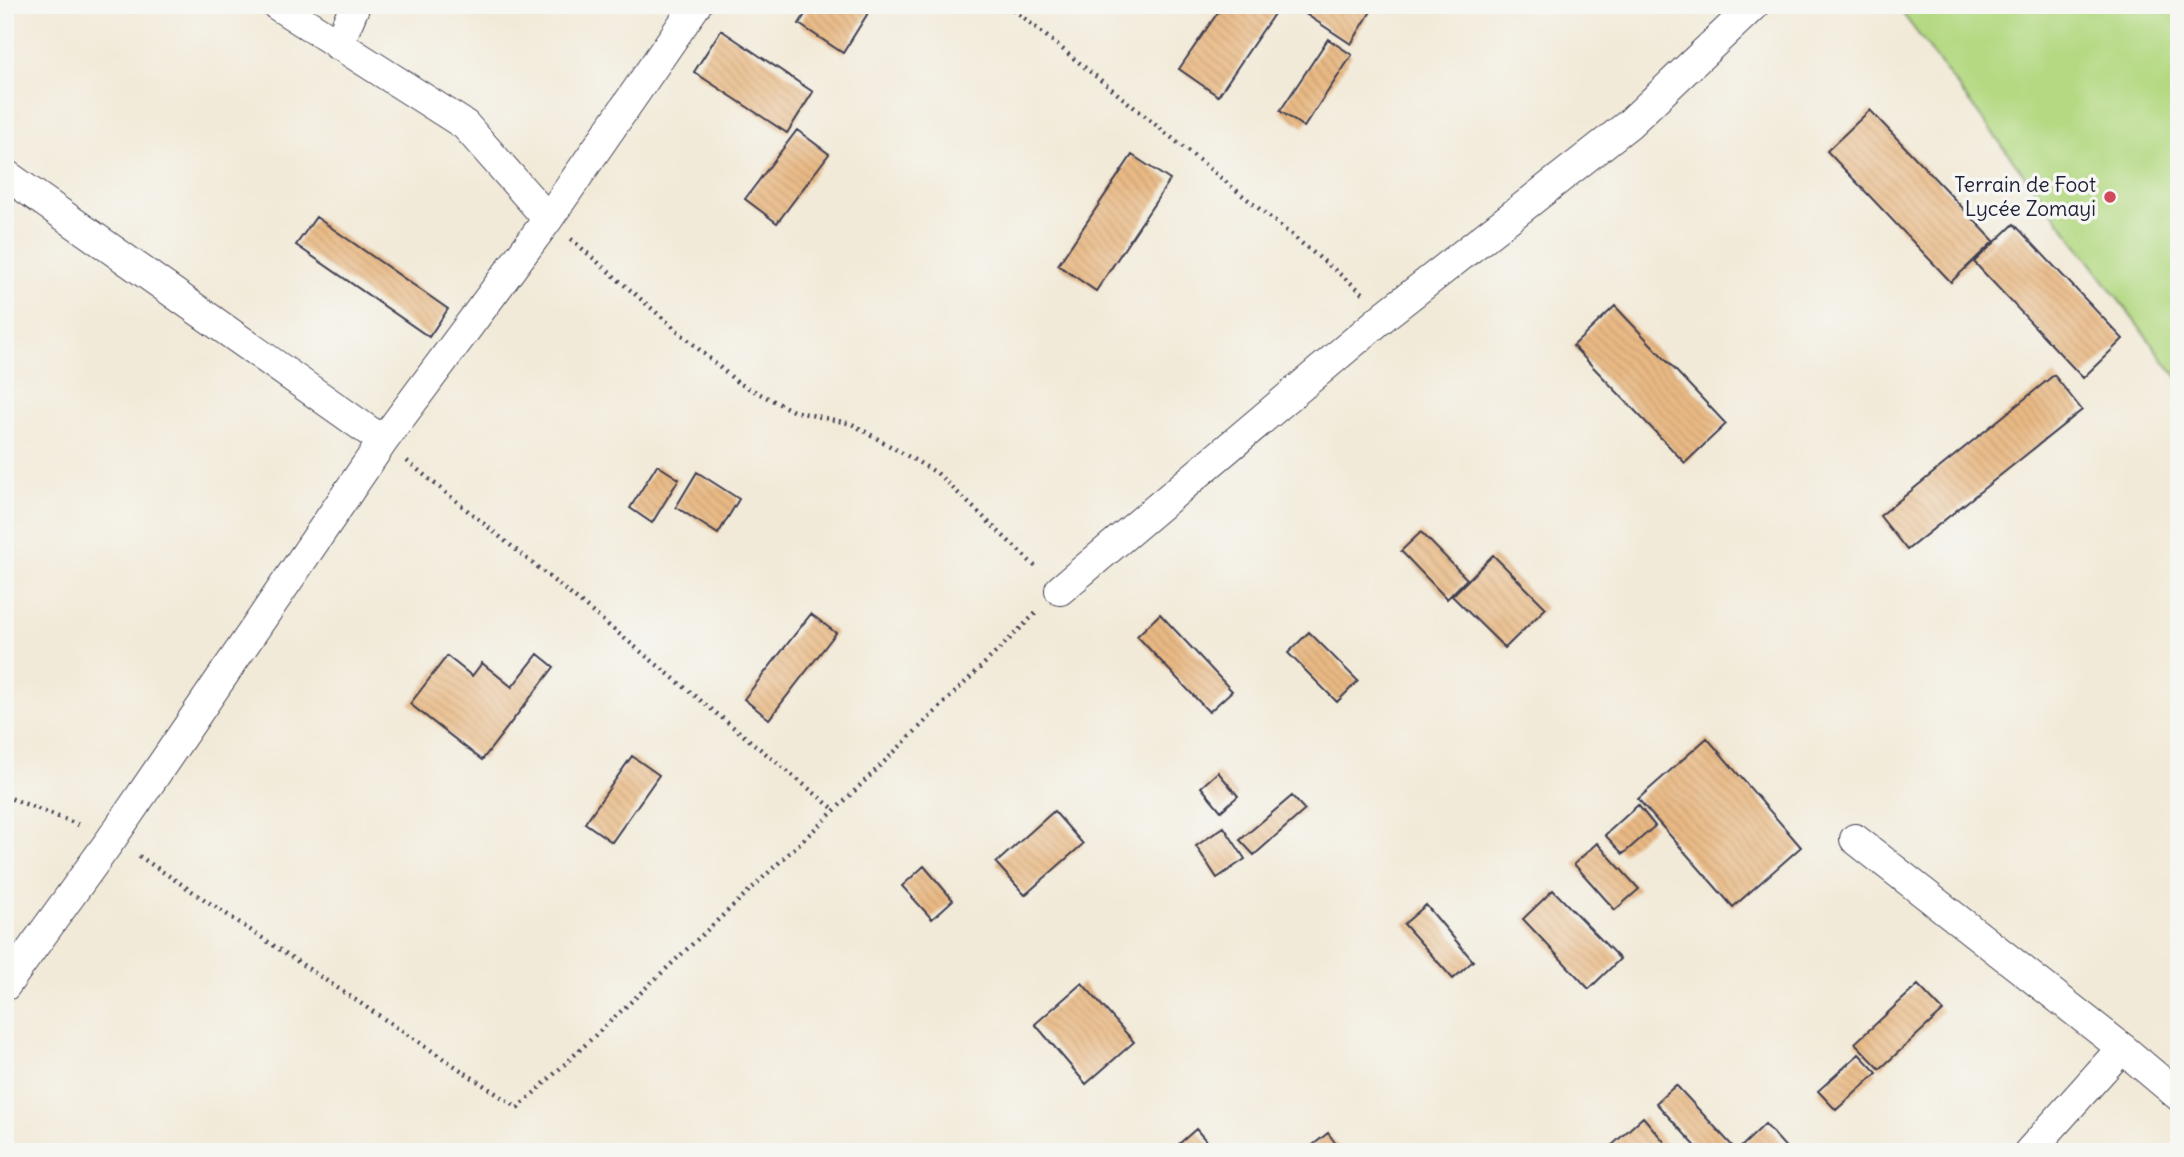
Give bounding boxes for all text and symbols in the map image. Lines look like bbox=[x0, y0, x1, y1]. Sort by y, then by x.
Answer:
place label: Terrain de Foot Lycée Zomayi bbox=[1954, 171, 2096, 222]
marker: Terrain de Foot Lycée Zomayi bbox=[2102, 189, 2118, 205]

